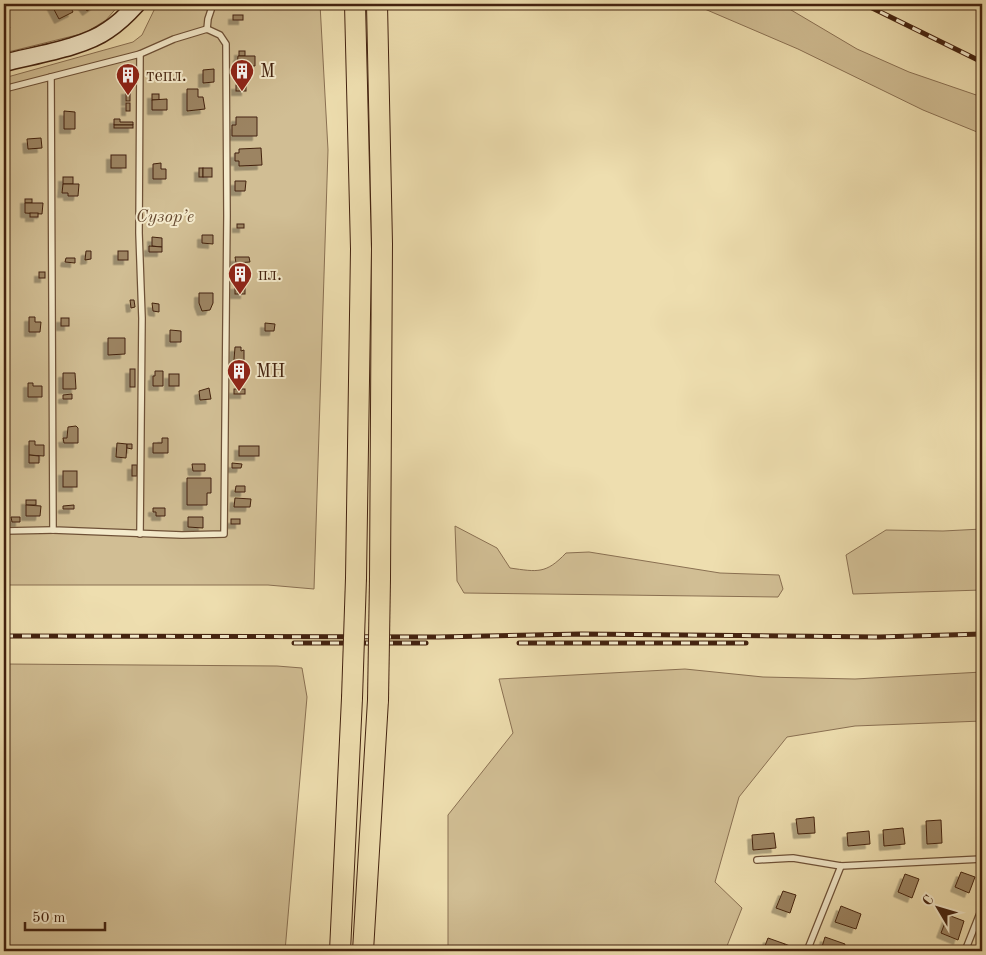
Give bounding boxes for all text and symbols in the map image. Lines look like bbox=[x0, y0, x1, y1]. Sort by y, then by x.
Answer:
building icon: М bbox=[229, 58, 255, 92]
building icon: тепл. bbox=[115, 62, 141, 96]
place label: М bbox=[260, 63, 275, 81]
place label: тепл. bbox=[146, 67, 187, 85]
park label: Сузорʼе bbox=[136, 208, 194, 226]
building icon: пл. bbox=[227, 261, 253, 295]
place label: пл. bbox=[258, 266, 282, 284]
building icon: МН bbox=[226, 358, 252, 392]
place label: МН bbox=[256, 363, 285, 381]
north arrow bbox=[914, 882, 964, 932]
text: С bbox=[920, 893, 937, 909]
scale bar bbox=[25, 900, 105, 932]
text: 50 m bbox=[32, 911, 66, 926]

